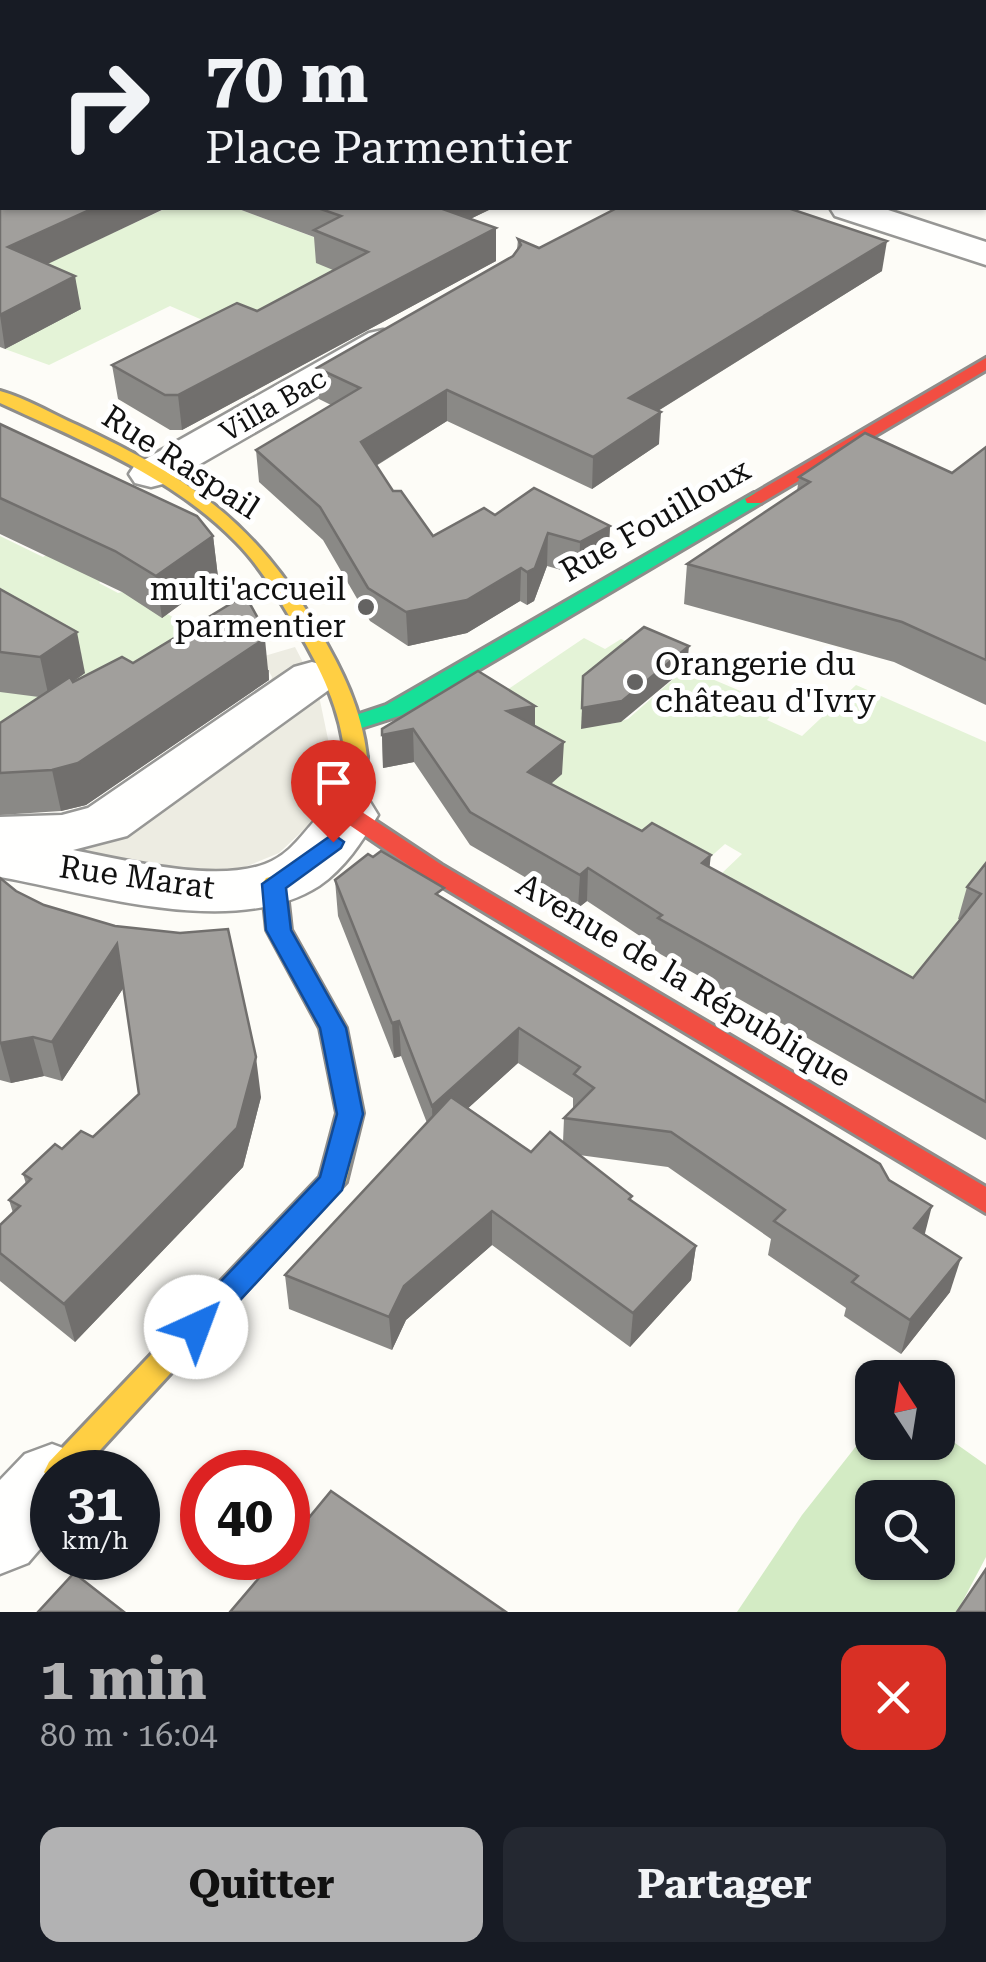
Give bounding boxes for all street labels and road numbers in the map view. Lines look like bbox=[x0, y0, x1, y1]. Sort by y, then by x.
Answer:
street label: Villa Bac bbox=[214, 361, 332, 449]
street label: Rue Raspail bbox=[95, 397, 267, 527]
street label: Rue Fouilloux bbox=[553, 450, 757, 590]
street label: Rue Marat bbox=[57, 847, 217, 907]
street label: Avenue de la République bbox=[510, 865, 858, 1095]

